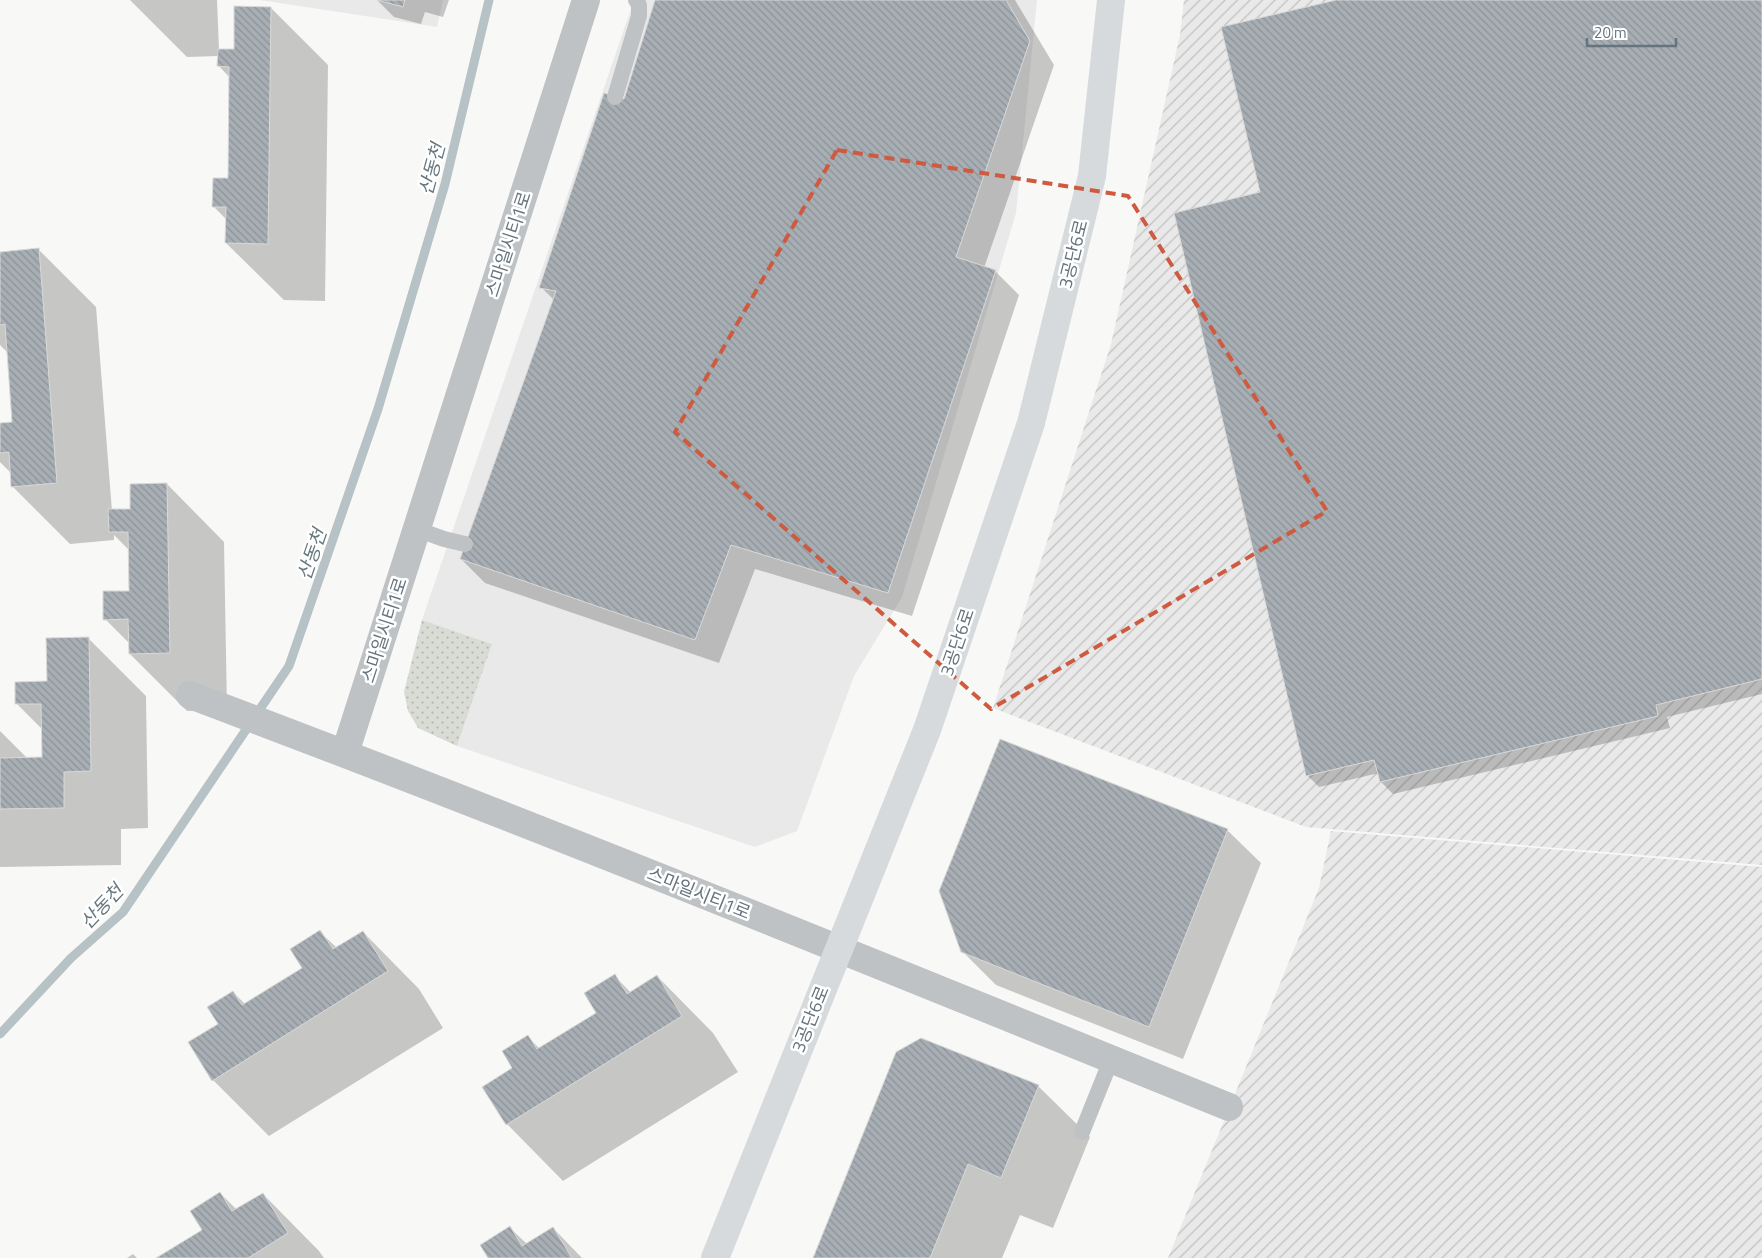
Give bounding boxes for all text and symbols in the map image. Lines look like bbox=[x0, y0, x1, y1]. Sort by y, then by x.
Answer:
scale bar bbox=[1587, 15, 1676, 47]
text: 20 m bbox=[1594, 21, 1627, 44]
water label: 산동천 bbox=[410, 138, 452, 198]
street label: 스마일시티1로 bbox=[478, 188, 538, 300]
street label: 3공단6로 bbox=[1051, 217, 1095, 291]
water label: 산동천 bbox=[289, 523, 334, 584]
street label: 스마일시티1로 bbox=[354, 574, 414, 686]
street label: 3공단6로 bbox=[933, 605, 981, 679]
street label: 스마일시티1로 bbox=[643, 860, 755, 926]
water label: 산동천 bbox=[73, 876, 131, 935]
street label: 3공단6로 bbox=[784, 982, 836, 1056]

